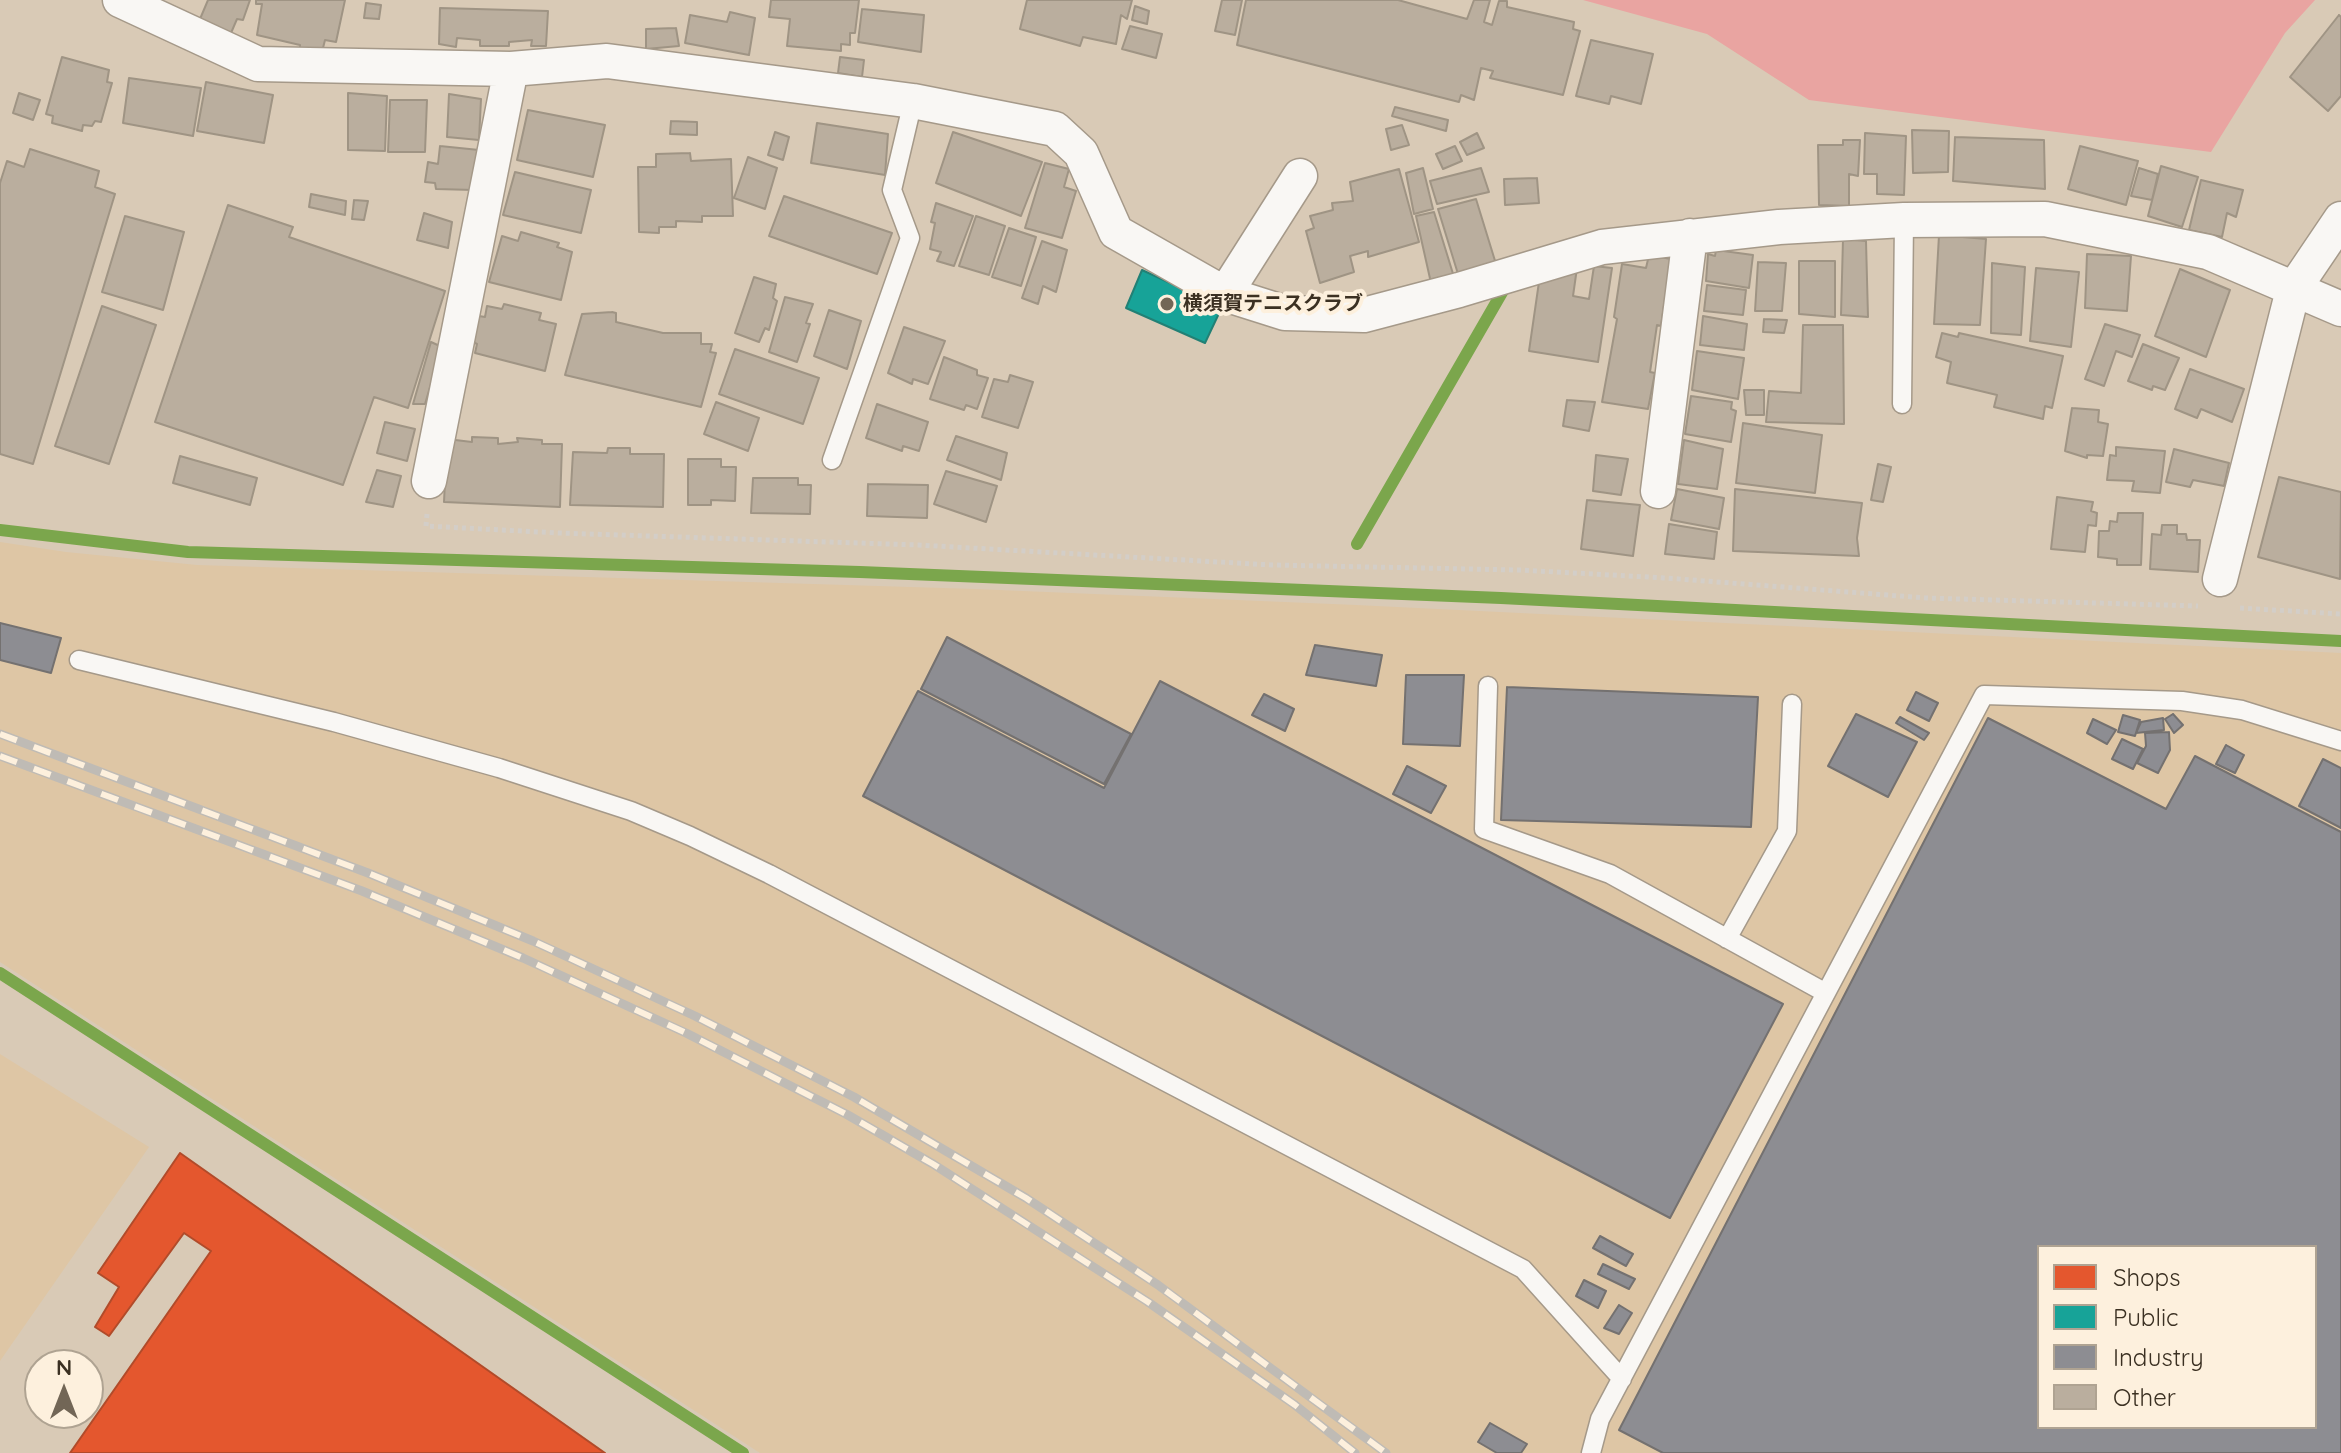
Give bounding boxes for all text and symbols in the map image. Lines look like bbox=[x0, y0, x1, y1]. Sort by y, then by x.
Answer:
place label: 横須賀テニスクラブ bbox=[1183, 292, 1363, 316]
marker: 横須賀テニスクラブ bbox=[1158, 295, 1176, 313]
legend bbox=[2037, 1245, 2317, 1429]
text: Shops bbox=[2113, 1262, 2180, 1292]
text: Public bbox=[2113, 1302, 2178, 1332]
text: Industry bbox=[2113, 1342, 2204, 1372]
north arrow bbox=[24, 1349, 104, 1429]
text: N bbox=[56, 1353, 72, 1381]
text: Other bbox=[2113, 1382, 2176, 1412]

